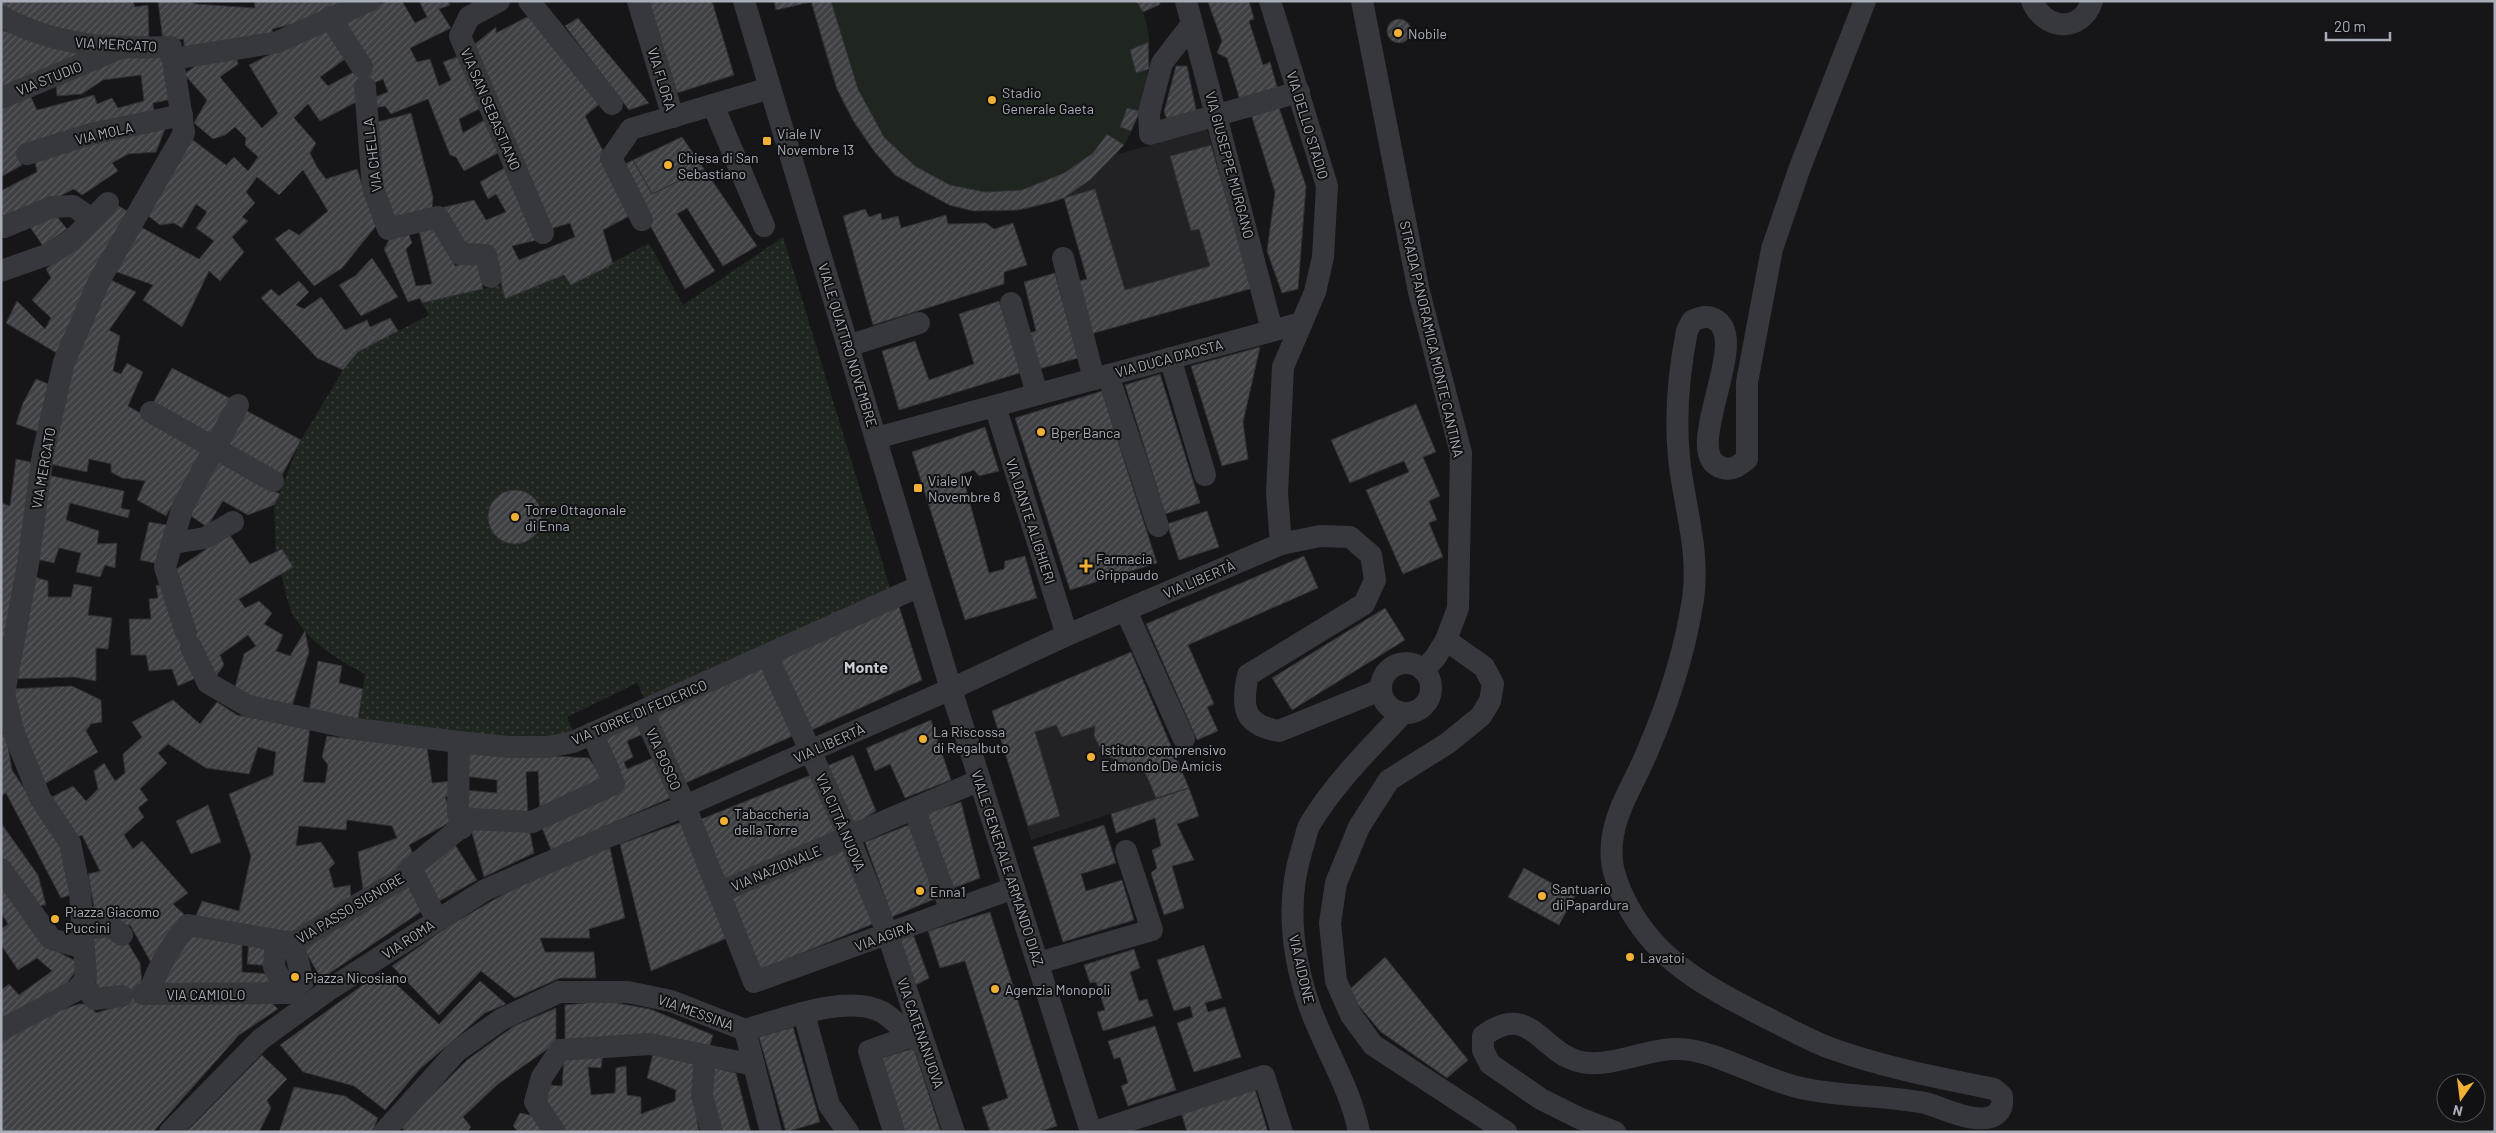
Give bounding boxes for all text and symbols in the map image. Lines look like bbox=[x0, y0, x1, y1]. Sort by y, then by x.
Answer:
scale bar bbox=[2326, 10, 2390, 42]
text: 20 m bbox=[2334, 17, 2366, 35]
place label: Nobile bbox=[1408, 25, 1447, 42]
marker: Nobile bbox=[1392, 27, 1404, 39]
street label: VIA MERCATO bbox=[74, 33, 158, 55]
street label: VIA SAN SEBASTIANO bbox=[458, 45, 524, 173]
street label: VIA FLORA bbox=[644, 45, 680, 113]
street label: VIA STUDIO bbox=[14, 57, 84, 99]
street label: VIA DELLO STADIO bbox=[1283, 69, 1333, 181]
place label: Stadio Generale Gaeta bbox=[1002, 84, 1094, 117]
street label: VIA GIUSEPPE MURGANO bbox=[1202, 89, 1258, 241]
marker: Stadio Generale Gaeta bbox=[986, 94, 998, 106]
street label: VIA CHELLA bbox=[359, 117, 385, 193]
street label: VIA MOLA bbox=[73, 118, 135, 148]
place label: Viale IV Novembre 13 bbox=[777, 125, 854, 158]
marker: Viale IV Novembre 13 bbox=[761, 135, 773, 147]
place label: Chiesa di San Sebastiano bbox=[678, 149, 759, 182]
marker: Chiesa di San Sebastiano bbox=[662, 159, 674, 171]
street label: STRADA PANORAMICA MONTE CANTINA bbox=[1396, 219, 1468, 459]
street label: VIALE QUATTRO NOVEMBRE bbox=[815, 261, 881, 429]
street label: VIA DUCA D'AOSTA bbox=[1113, 335, 1225, 381]
place label: Bper Banca bbox=[1051, 424, 1121, 441]
street label: VIA MERCATO bbox=[27, 426, 59, 510]
marker: Bper Banca bbox=[1035, 426, 1047, 438]
street label: VIA DANTE ALIGHIERI bbox=[1003, 456, 1059, 586]
place label: Viale IV Novembre 8 bbox=[928, 472, 1000, 505]
marker: Viale IV Novembre 8 bbox=[912, 482, 924, 494]
place label: Torre Ottagonale di Enna bbox=[525, 501, 627, 534]
marker: Torre Ottagonale di Enna bbox=[509, 511, 521, 523]
place label: Farmacia Grippaudo bbox=[1096, 550, 1159, 583]
street label: VIA LIBERTÀ bbox=[1161, 556, 1238, 602]
marker: Farmacia Grippaudo bbox=[1080, 560, 1092, 572]
district label: Monte bbox=[844, 657, 888, 676]
street label: VIA TORRE DI FEDERICO bbox=[569, 676, 709, 748]
street label: VIA LIBERTÀ bbox=[791, 720, 868, 766]
place label: La Riscossa di Regalbuto bbox=[933, 723, 1009, 756]
street label: VIA BOSCO bbox=[643, 725, 685, 793]
marker: La Riscossa di Regalbuto bbox=[917, 733, 929, 745]
place label: Istituto comprensivo Edmondo De Amicis bbox=[1101, 741, 1226, 774]
marker: Istituto comprensivo Edmondo De Amicis bbox=[1085, 751, 1097, 763]
street label: VIALE GENERALE ARMANDO DIAZ bbox=[968, 768, 1048, 968]
street label: VIA CITTÀ NUOVA bbox=[813, 771, 869, 874]
place label: Tabaccheria della Torre bbox=[734, 805, 809, 838]
marker: Tabaccheria della Torre bbox=[718, 815, 730, 827]
street label: VIA NAZIONALE bbox=[729, 841, 823, 895]
street label: VIA PASSO SIGNORE bbox=[293, 869, 407, 947]
place label: Santuario di Papardura bbox=[1552, 880, 1629, 913]
place label: Enna1 bbox=[930, 883, 966, 900]
marker: Enna1 bbox=[914, 885, 926, 897]
marker: Santuario di Papardura bbox=[1536, 890, 1548, 902]
place label: Piazza Giacomo Puccini bbox=[65, 903, 160, 936]
marker: Piazza Giacomo Puccini bbox=[49, 913, 61, 925]
street label: VIA ROMA bbox=[379, 916, 438, 962]
street label: VIA AGIRA bbox=[852, 917, 916, 954]
street label: VIA AIDONE bbox=[1286, 933, 1318, 1005]
place label: Lavatoi bbox=[1640, 949, 1685, 966]
marker: Lavatoi bbox=[1624, 951, 1636, 963]
place label: Piazza Nicosiano bbox=[305, 969, 407, 986]
marker: Piazza Nicosiano bbox=[289, 971, 301, 983]
street label: VIA CATENANUOVA bbox=[894, 975, 948, 1091]
place label: Agenzia Monopoli bbox=[1005, 981, 1110, 998]
marker: Agenzia Monopoli bbox=[989, 983, 1001, 995]
street label: VIA CAMIOLO bbox=[166, 986, 246, 1003]
street label: VIA MESSINA bbox=[656, 990, 737, 1034]
north arrow bbox=[2436, 1073, 2486, 1123]
text: N bbox=[2451, 1102, 2464, 1120]

